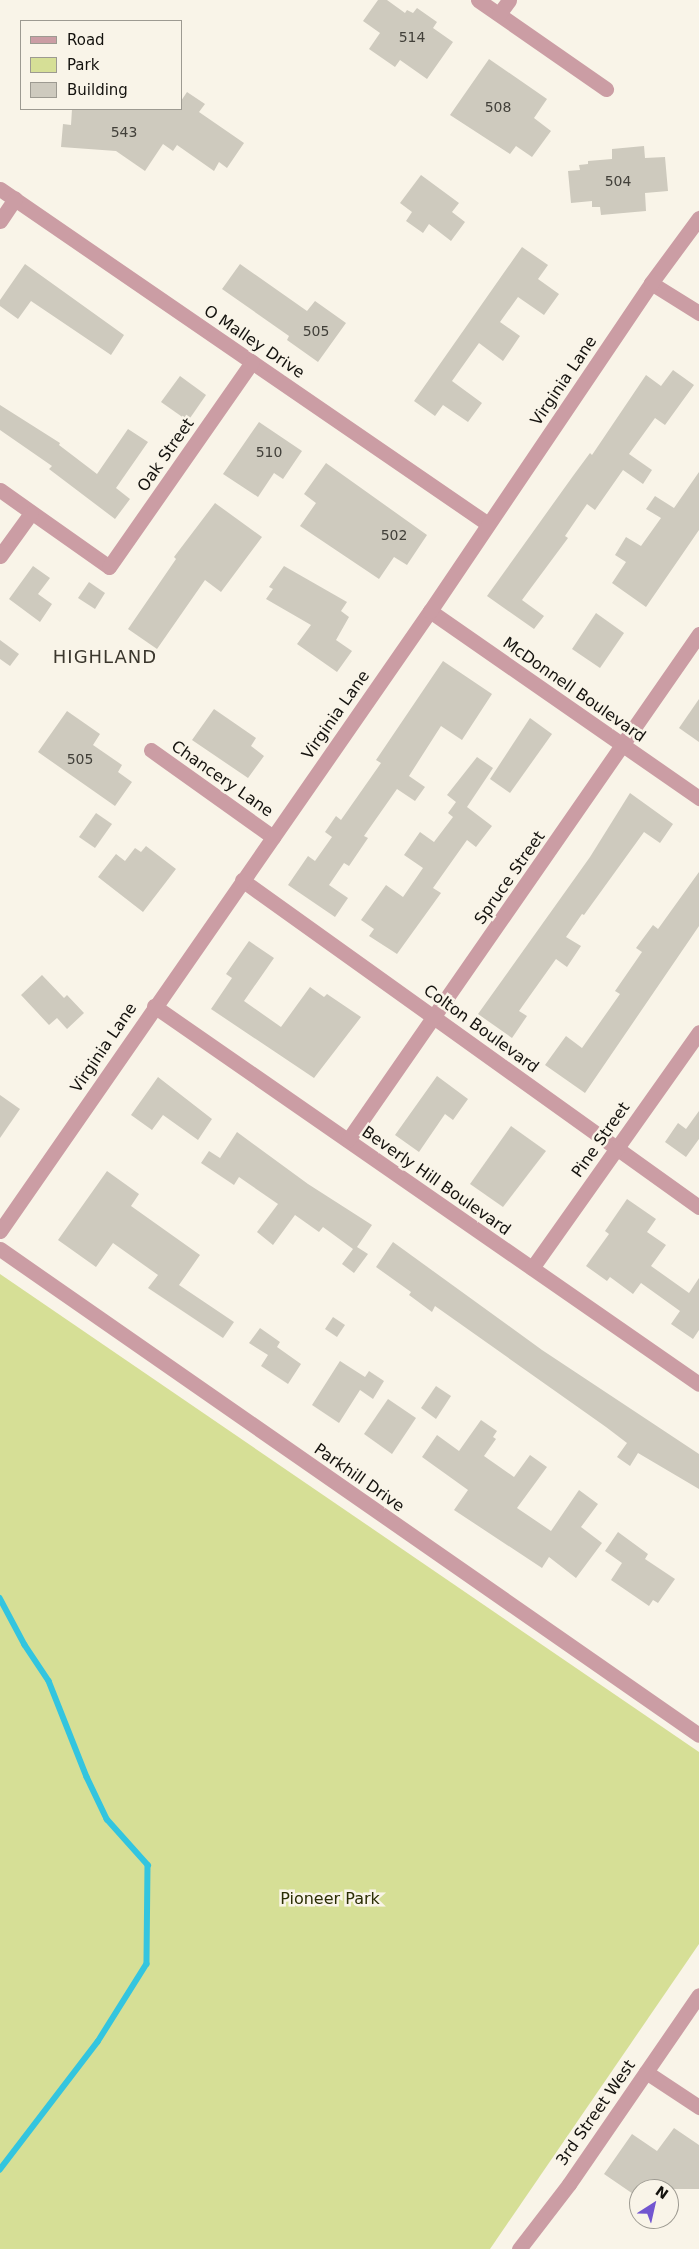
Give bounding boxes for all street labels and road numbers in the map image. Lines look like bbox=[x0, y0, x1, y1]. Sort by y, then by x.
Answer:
street label: O Malley Drive bbox=[200, 301, 308, 383]
street label: Virginia Lane bbox=[527, 332, 601, 430]
street label: Oak Street bbox=[134, 415, 198, 495]
street label: McDonnell Boulevard bbox=[499, 633, 649, 747]
street label: Virginia Lane bbox=[298, 667, 374, 763]
street label: Chancery Lane bbox=[167, 737, 277, 821]
street label: Spruce Street bbox=[471, 828, 549, 928]
street label: Colton Boulevard bbox=[420, 981, 542, 1077]
street label: Virginia Lane bbox=[67, 999, 141, 1097]
street label: Pine Street bbox=[568, 1099, 634, 1181]
street label: Beverly Hill Boulevard bbox=[358, 1122, 514, 1240]
street label: Parkhill Drive bbox=[310, 1440, 408, 1516]
street label: 3rd Street West bbox=[552, 2056, 640, 2170]

